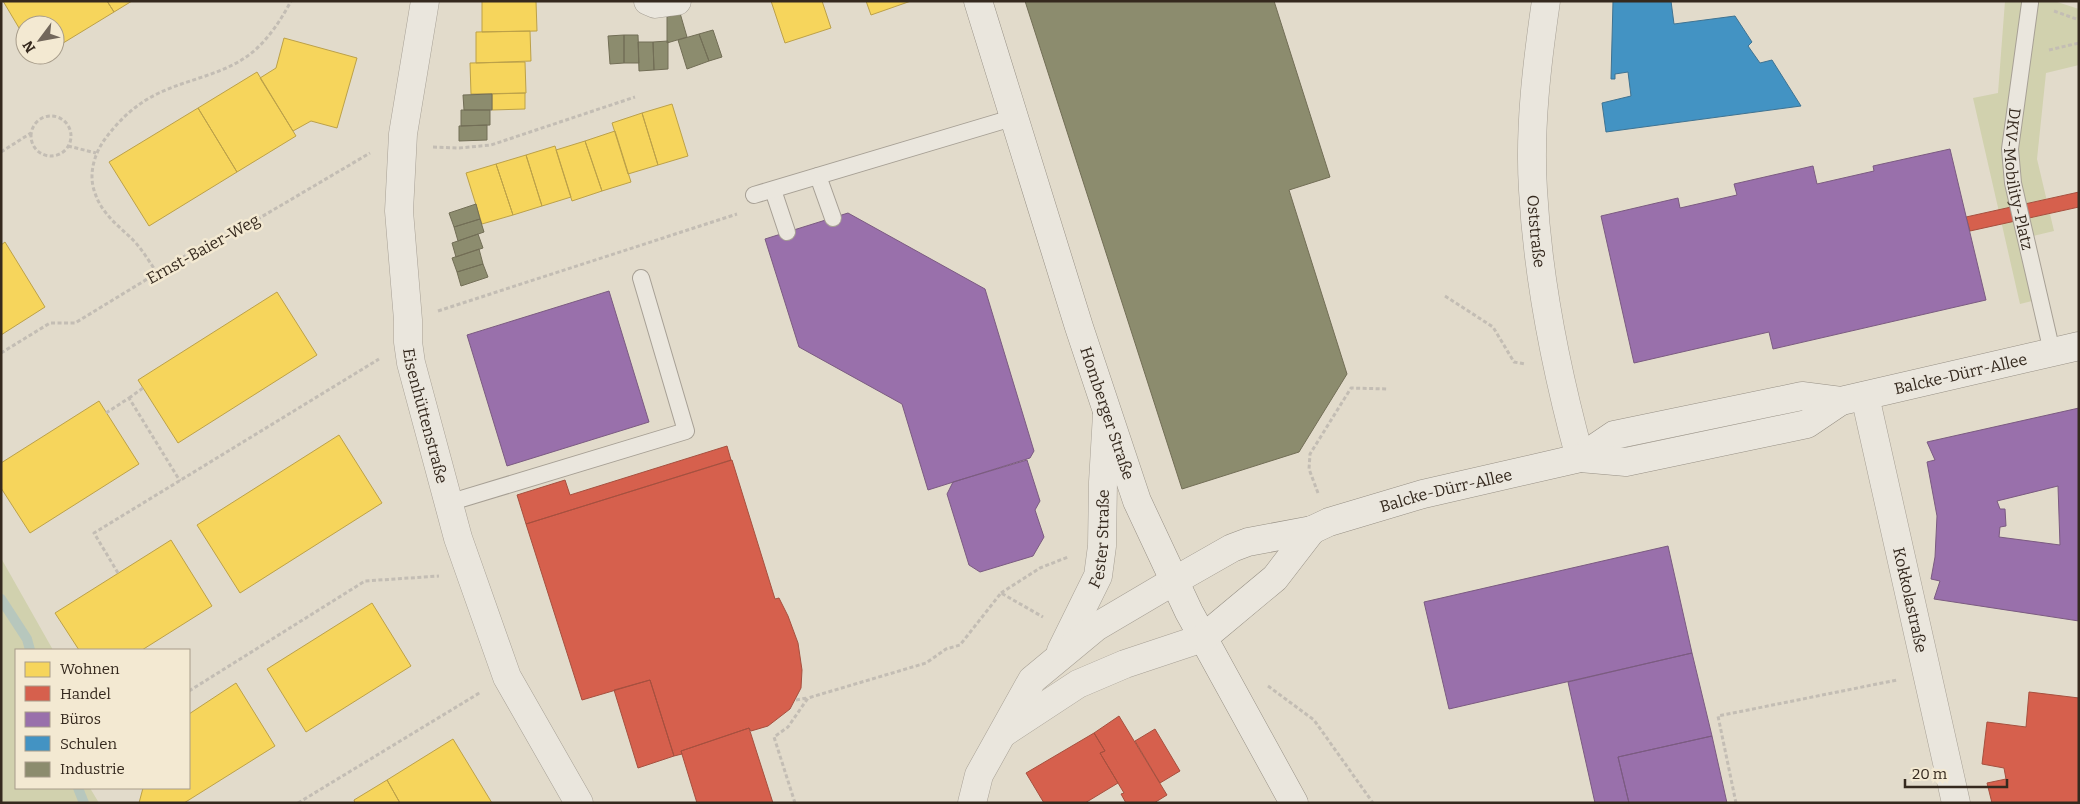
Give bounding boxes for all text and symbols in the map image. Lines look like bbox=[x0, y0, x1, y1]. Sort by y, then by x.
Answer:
north arrow bbox=[15, 15, 65, 65]
text: N bbox=[19, 37, 39, 56]
street label: DKV-Mobility-Platz bbox=[2000, 107, 2038, 252]
street label: Oststraße bbox=[1524, 194, 1550, 269]
street label: Ernst-Baier-Weg bbox=[143, 210, 263, 288]
street label: Homberger Straße bbox=[1077, 344, 1139, 482]
street label: Eisenhüttenstraße bbox=[399, 347, 452, 485]
street label: Balcke-Dürr-Allee bbox=[1892, 349, 2029, 398]
street label: Balcke-Dürr-Allee bbox=[1377, 464, 1514, 516]
street label: Fester Straße bbox=[1084, 489, 1112, 591]
street label: Kokkolastraße bbox=[1890, 545, 1932, 654]
legend bbox=[15, 649, 190, 789]
text: Wohnen bbox=[60, 660, 120, 678]
text: Handel bbox=[60, 685, 111, 703]
text: Büros bbox=[60, 710, 101, 728]
text: Schulen bbox=[60, 735, 117, 753]
scale bar bbox=[1905, 756, 2008, 788]
text: Industrie bbox=[60, 760, 125, 778]
text: 20 m bbox=[1912, 765, 1948, 783]

